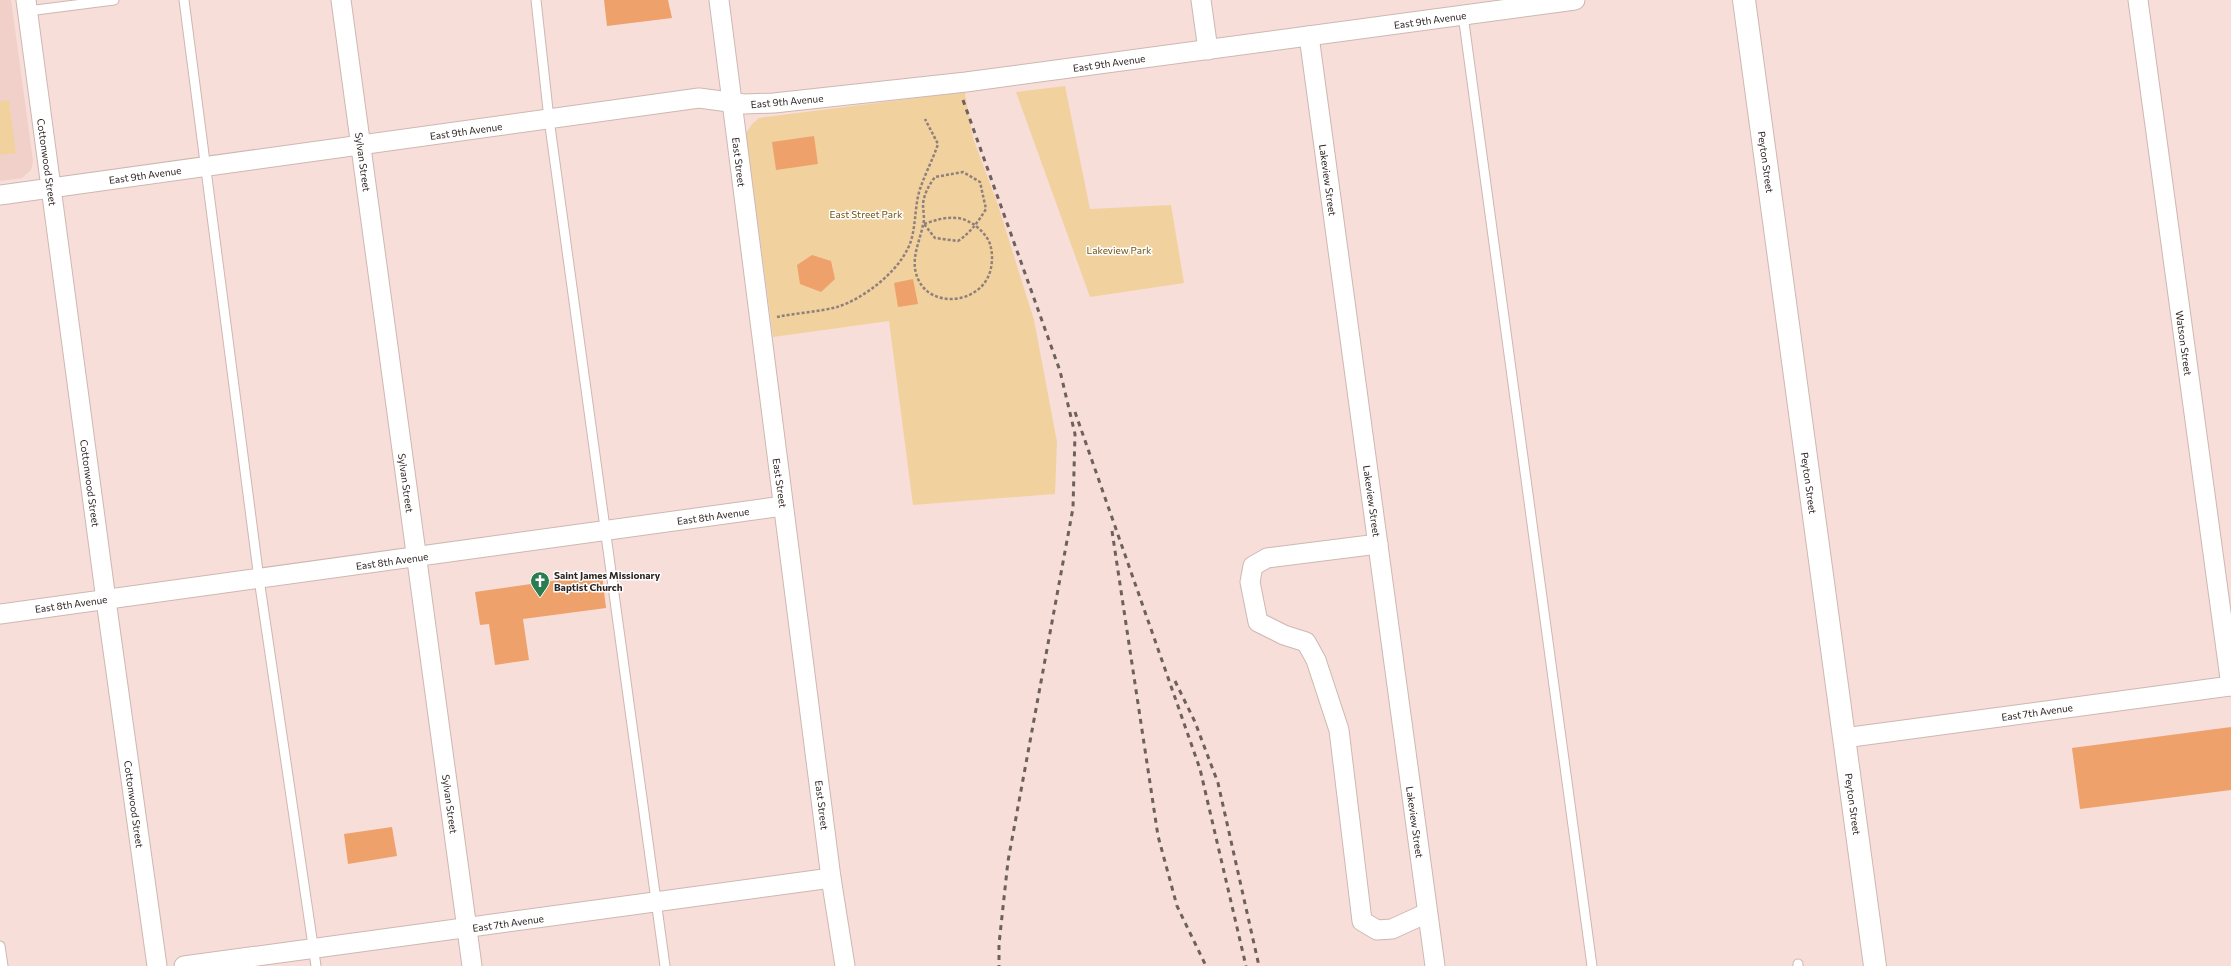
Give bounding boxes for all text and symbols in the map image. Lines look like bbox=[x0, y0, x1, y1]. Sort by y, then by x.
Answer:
street label: East 9th Avenue bbox=[1393, 9, 1467, 31]
street label: East 9th Avenue bbox=[1072, 52, 1146, 74]
street label: East 9th Avenue bbox=[750, 92, 824, 110]
street label: Cottonwood Street bbox=[35, 117, 59, 207]
street label: East 9th Avenue bbox=[429, 120, 503, 142]
street label: Peyton Street bbox=[1756, 130, 1776, 194]
street label: Sylvan Street bbox=[353, 132, 373, 192]
street label: East Street bbox=[730, 136, 748, 188]
street label: Lakeview Street bbox=[1317, 143, 1339, 217]
street label: East 9th Avenue bbox=[108, 164, 182, 186]
park label: East Street Park bbox=[830, 208, 903, 220]
park label: Lakeview Park bbox=[1087, 244, 1152, 256]
street label: Watson Street bbox=[2174, 310, 2194, 376]
street label: Cottonwood Street bbox=[78, 438, 102, 528]
street label: Peyton Street bbox=[1799, 451, 1819, 515]
street label: Sylvan Street bbox=[396, 453, 416, 513]
street label: East Street bbox=[771, 457, 789, 509]
street label: Lakeview Street bbox=[1361, 464, 1383, 538]
street label: East 8th Avenue bbox=[676, 505, 750, 527]
street label: East 8th Avenue bbox=[355, 550, 429, 572]
place label: Saint James Missionary Baptist Church bbox=[554, 569, 661, 593]
church icon: Saint James Missionary Baptist Church bbox=[529, 570, 551, 598]
street label: East 8th Avenue bbox=[34, 593, 108, 615]
street label: East 7th Avenue bbox=[2000, 701, 2074, 723]
street label: Cottonwood Street bbox=[122, 759, 146, 849]
street label: Peyton Street bbox=[1843, 772, 1863, 836]
street label: Sylvan Street bbox=[440, 774, 460, 834]
street label: East Street bbox=[813, 779, 831, 831]
street label: Lakeview Street bbox=[1404, 785, 1426, 859]
street label: East 7th Avenue bbox=[471, 912, 545, 934]

